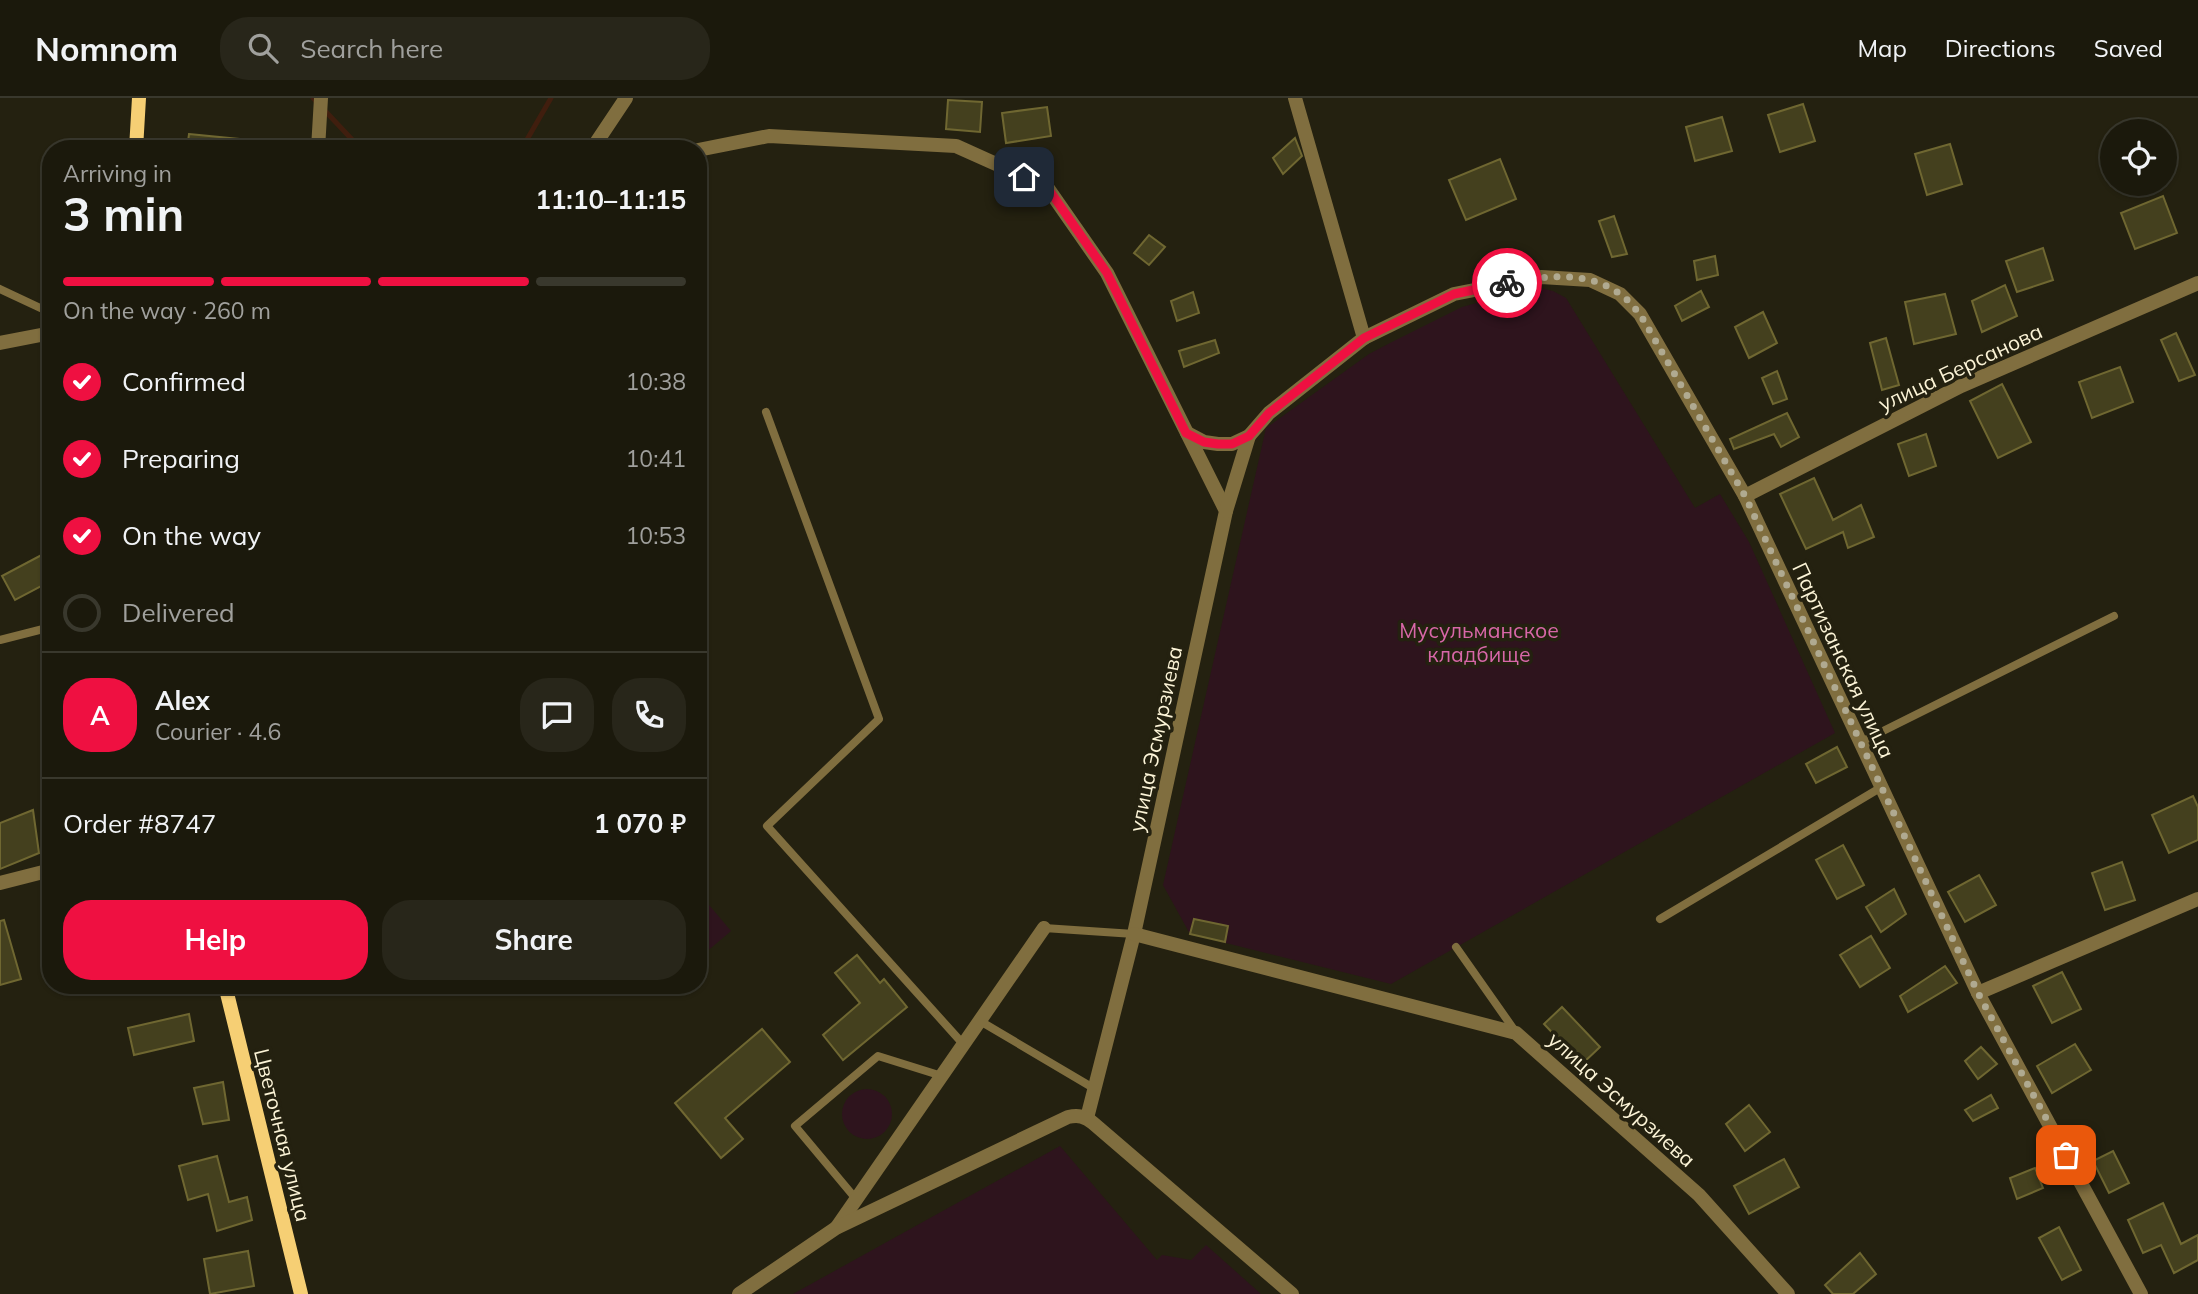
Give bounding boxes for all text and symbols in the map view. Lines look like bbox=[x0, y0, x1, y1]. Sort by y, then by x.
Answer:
search box bbox=[220, 17, 710, 80]
text: Nomnom bbox=[35, 28, 178, 69]
icon: search bbox=[244, 29, 282, 67]
text: Search here bbox=[300, 32, 443, 65]
text: Map bbox=[1857, 33, 1907, 63]
text: Directions bbox=[1945, 33, 2056, 63]
text: Saved bbox=[2094, 33, 2163, 63]
map controls bbox=[2100, 119, 2177, 196]
button: locate bbox=[2100, 119, 2177, 196]
pin bbox=[994, 147, 1054, 207]
icon: home bbox=[1005, 158, 1043, 196]
text: Arriving in bbox=[63, 159, 172, 188]
text: 11:10–11:15 bbox=[535, 183, 686, 216]
text: 3 min bbox=[63, 185, 184, 243]
courier bbox=[1472, 248, 1542, 318]
icon: bike bbox=[1488, 264, 1526, 302]
text: On the way · 260 m bbox=[63, 296, 271, 325]
street label: улица Берсанова bbox=[1874, 318, 2046, 416]
icon: check bbox=[63, 363, 101, 401]
text: Confirmed bbox=[122, 365, 246, 398]
text: 10:38 bbox=[626, 367, 686, 396]
icon: check bbox=[63, 440, 101, 478]
text: Preparing bbox=[122, 442, 240, 475]
text: 10:41 bbox=[626, 444, 686, 473]
icon: check bbox=[63, 517, 101, 555]
text: On the way bbox=[122, 519, 261, 552]
text: 10:53 bbox=[626, 521, 686, 550]
street label: Партизанская улица bbox=[1787, 558, 1901, 762]
text: Delivered bbox=[122, 596, 235, 629]
park label: Мусульманское кладбище bbox=[1399, 617, 1559, 667]
street label: улица Эсмурзиева bbox=[1123, 644, 1187, 834]
button: chat bbox=[520, 678, 594, 752]
button: phone bbox=[612, 678, 686, 752]
text: Alex bbox=[155, 684, 210, 717]
text: A bbox=[90, 699, 110, 732]
text: Courier · 4.6 bbox=[155, 717, 281, 746]
text: Order #8747 bbox=[63, 807, 216, 840]
text: 1 070 ₽ bbox=[594, 807, 686, 840]
button: Help bbox=[63, 900, 368, 980]
button: Share bbox=[382, 900, 686, 980]
street label: улица Эсмурзиева bbox=[1543, 1026, 1701, 1172]
street label: Цветочная улица bbox=[249, 1046, 317, 1224]
pin bbox=[2036, 1125, 2096, 1185]
icon: bag bbox=[2047, 1136, 2085, 1174]

